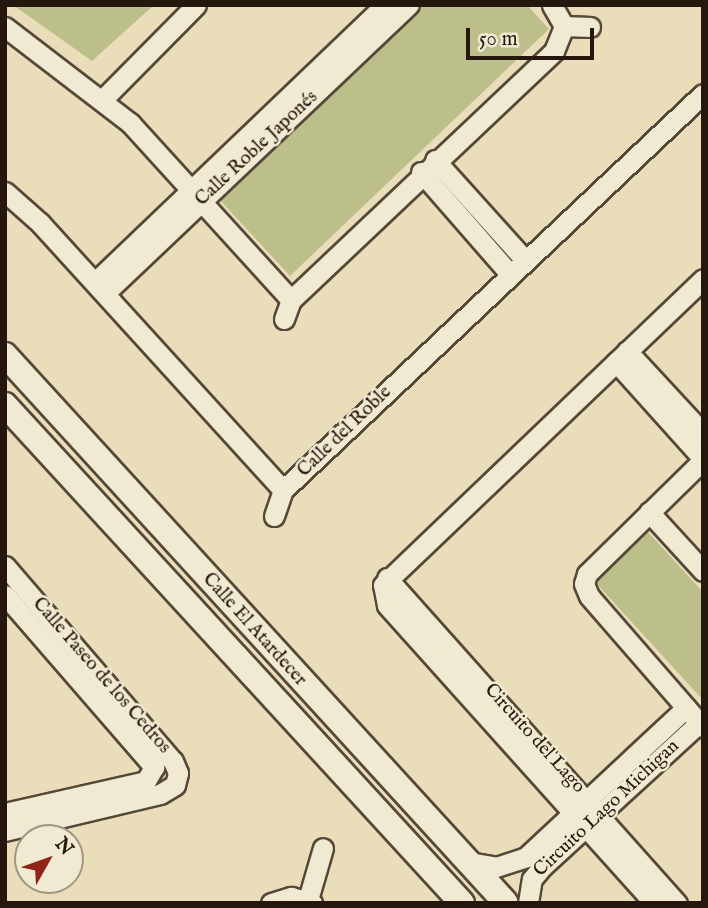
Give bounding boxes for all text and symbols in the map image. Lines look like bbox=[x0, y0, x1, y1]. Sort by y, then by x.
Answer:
scale bar bbox=[470, 14, 598, 58]
text: 50 m bbox=[479, 26, 518, 53]
street label: Calle Roble Japonés bbox=[191, 86, 323, 212]
street label: Calle del Roble bbox=[293, 382, 397, 482]
street label: Calle El Atardecer bbox=[197, 569, 311, 691]
street label: Calle Paseo de los Cedros bbox=[27, 593, 175, 759]
street label: Circuito del Lago bbox=[479, 679, 589, 799]
street label: Circuito Lago Michigan bbox=[529, 736, 685, 882]
north arrow bbox=[14, 824, 84, 894]
text: N bbox=[49, 833, 78, 861]

